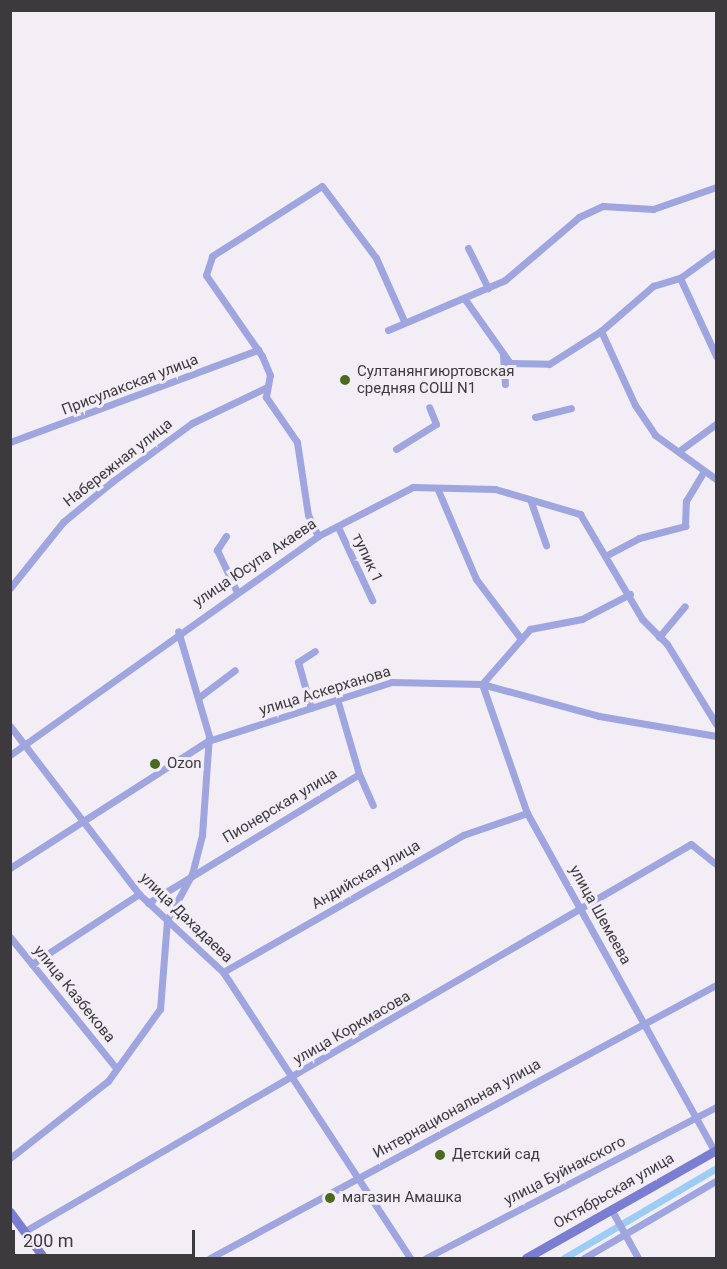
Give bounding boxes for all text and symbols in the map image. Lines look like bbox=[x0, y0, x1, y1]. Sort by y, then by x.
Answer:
street label: Присулакская улица bbox=[59, 351, 201, 419]
place label: Султанянгиюртовская средняя СОШ N1 bbox=[357, 362, 514, 397]
marker: Султанянгиюртовская средняя СОШ N1 bbox=[338, 373, 352, 387]
street label: Набережная улица bbox=[60, 415, 176, 511]
street label: улица Юсупа Акаева bbox=[190, 515, 320, 611]
street label: тупик 1 bbox=[348, 531, 386, 585]
street label: улица Аскерханова bbox=[257, 662, 393, 720]
place label: Ozon bbox=[167, 755, 201, 773]
marker: Ozon bbox=[148, 757, 162, 771]
street label: Пионерская улица bbox=[220, 765, 340, 847]
street label: Андийская улица bbox=[309, 837, 423, 913]
street label: улица Шемеева bbox=[565, 862, 635, 968]
street label: улица Дахадаева bbox=[136, 869, 236, 967]
street label: улица Казбекова bbox=[29, 942, 119, 1046]
street label: улица Коркмасова bbox=[290, 987, 414, 1069]
street label: Интернациональная улица bbox=[370, 1055, 544, 1163]
street label: улица Буйнакского bbox=[501, 1133, 629, 1209]
place label: Детский сад bbox=[452, 1146, 540, 1164]
marker: Детский сад bbox=[433, 1148, 447, 1162]
street label: Октябрьская улица bbox=[551, 1149, 677, 1233]
place label: магазин Амашка bbox=[342, 1189, 462, 1207]
marker: магазин Амашка bbox=[323, 1191, 337, 1205]
scale bar bbox=[15, 1218, 198, 1256]
text: 200 m bbox=[23, 1230, 74, 1251]

